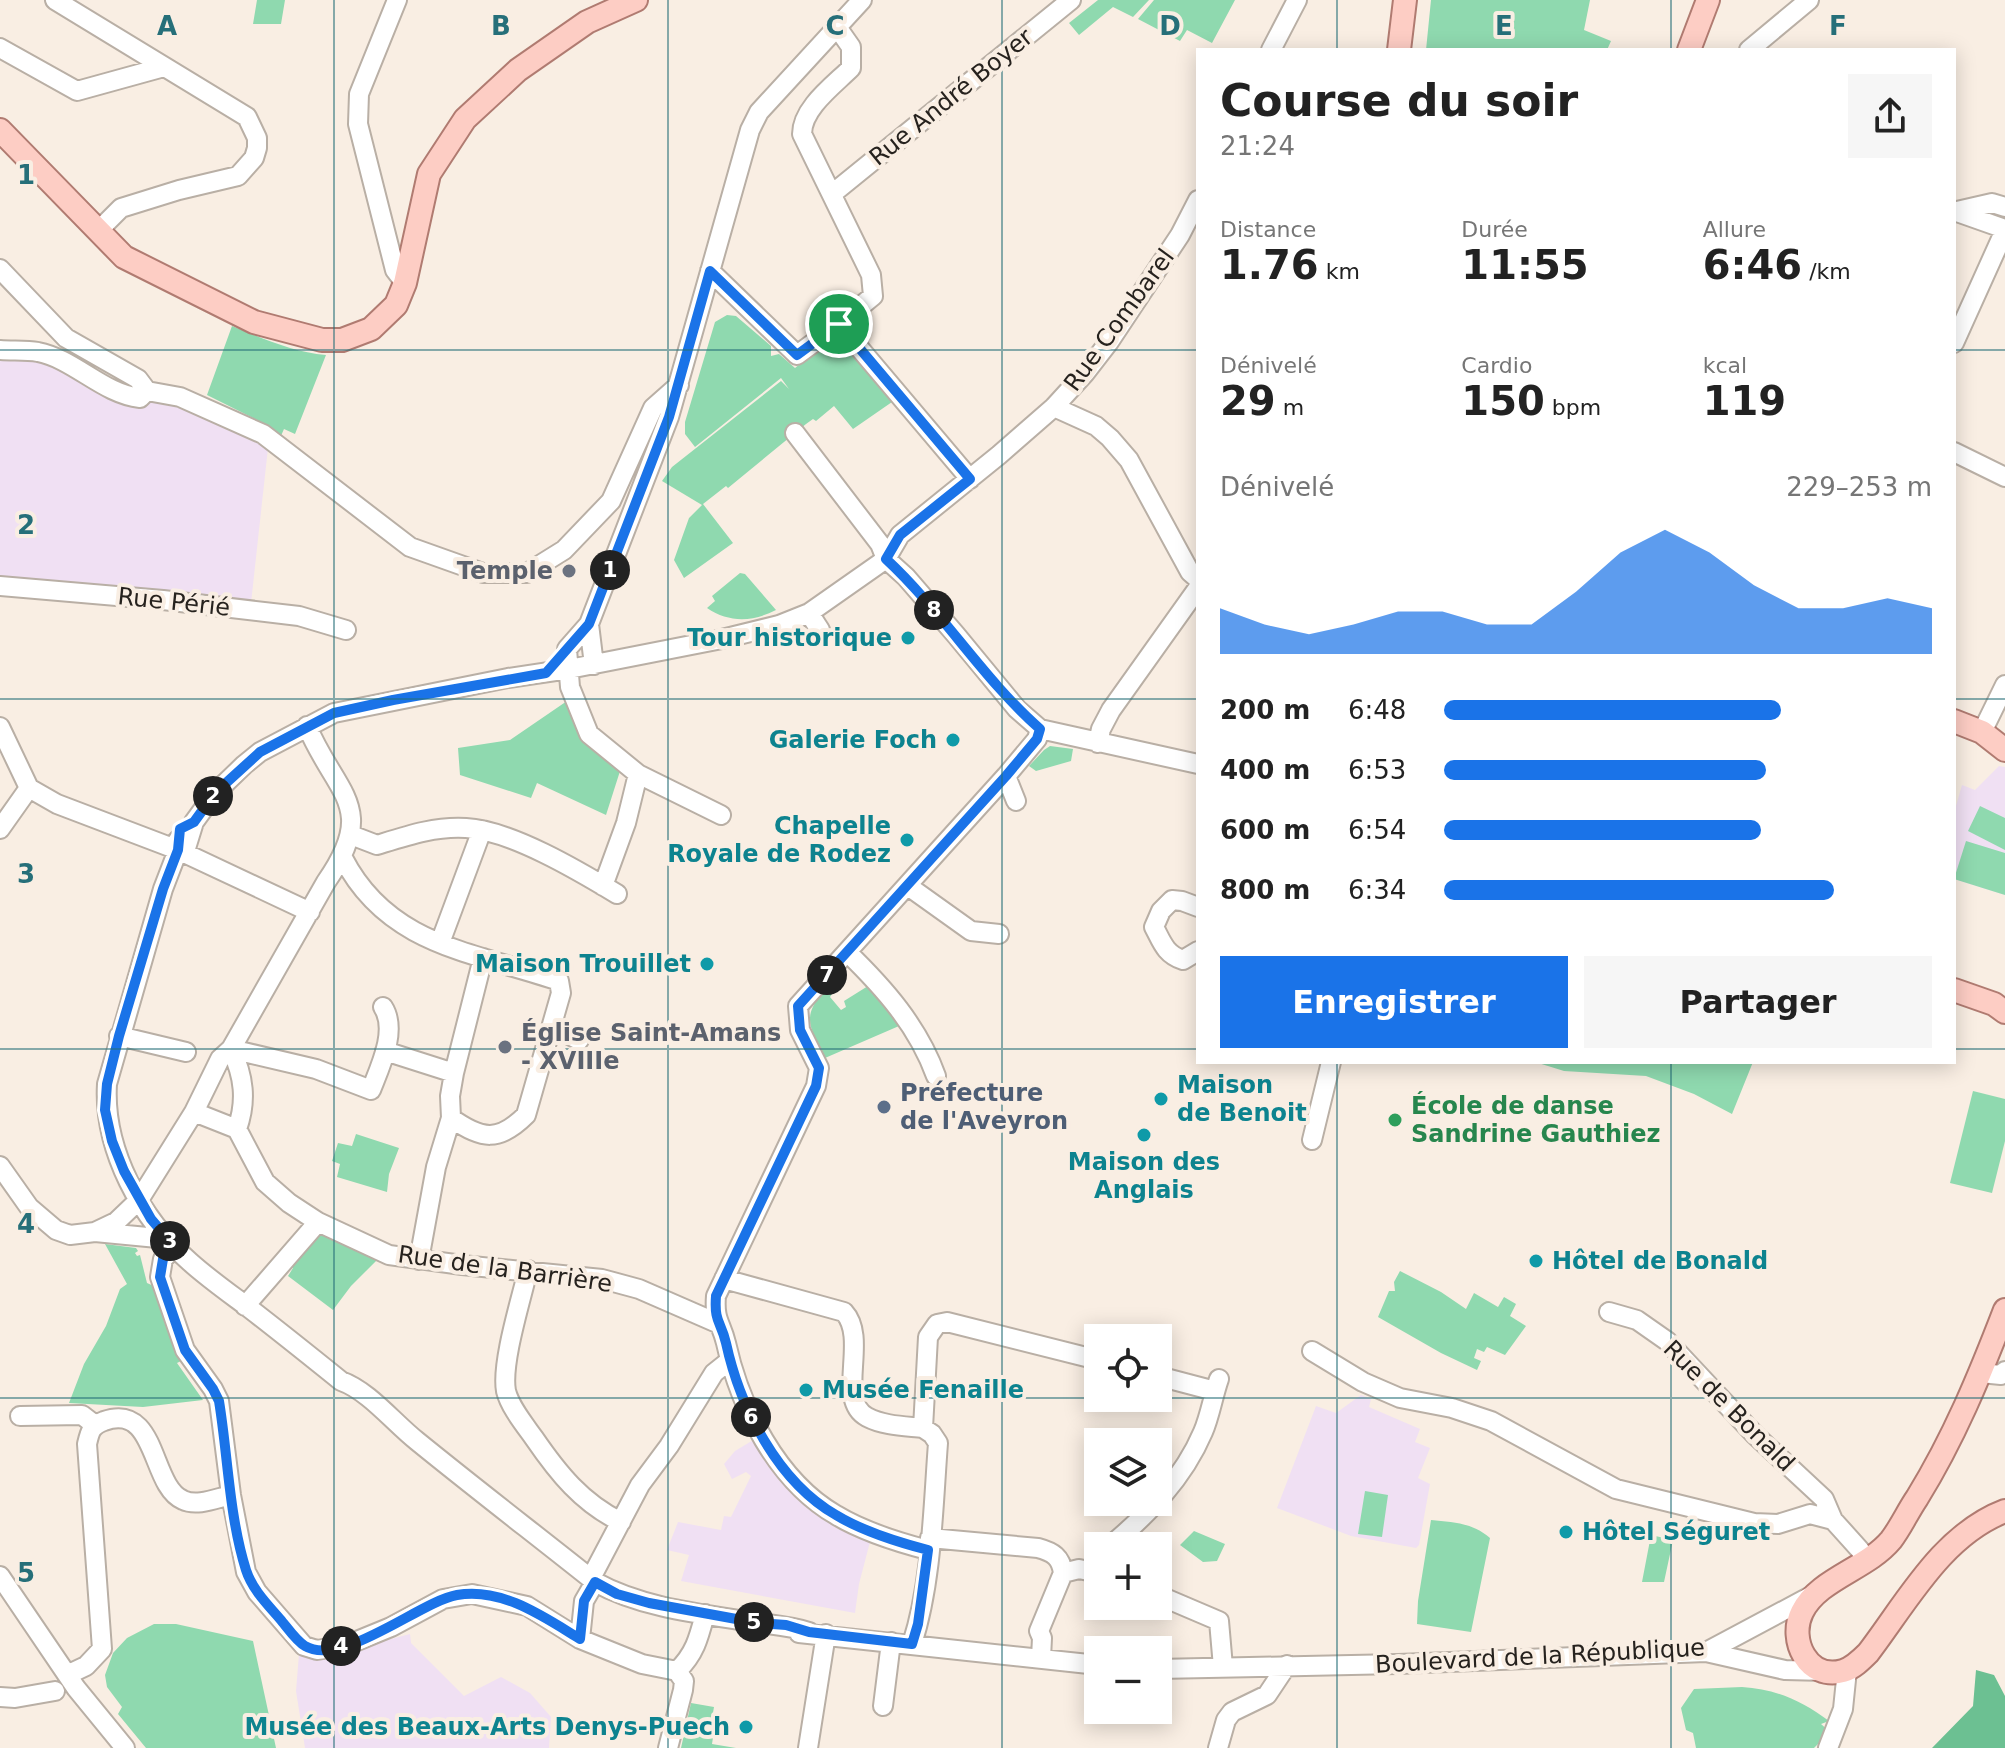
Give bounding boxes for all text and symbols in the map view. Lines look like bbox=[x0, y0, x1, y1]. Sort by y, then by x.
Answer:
text: A bbox=[157, 11, 177, 41]
text: B bbox=[491, 11, 511, 41]
text: C bbox=[825, 11, 845, 41]
text: D bbox=[1159, 11, 1181, 41]
text: E bbox=[1495, 11, 1513, 41]
text: F bbox=[1829, 11, 1847, 41]
street label: Rue André Boyer bbox=[864, 23, 1038, 171]
button: share bbox=[1848, 74, 1932, 158]
text: Course du soir bbox=[1220, 75, 1578, 126]
text: 21:24 bbox=[1220, 131, 1295, 161]
text: 1 bbox=[17, 160, 35, 190]
text: Distance bbox=[1220, 217, 1316, 242]
text: Durée bbox=[1461, 217, 1528, 242]
text: Allure bbox=[1703, 217, 1766, 242]
text: 1.76 bbox=[1220, 242, 1319, 288]
text: 11:55 bbox=[1461, 242, 1589, 288]
text: 6:46 bbox=[1703, 242, 1802, 288]
street label: Rue Combarel bbox=[1058, 244, 1180, 396]
text: km bbox=[1319, 259, 1360, 284]
text: /km bbox=[1802, 259, 1851, 284]
pin bbox=[805, 290, 873, 358]
icon: arrive bbox=[817, 302, 861, 346]
text: Dénivelé bbox=[1220, 353, 1317, 378]
text: Cardio bbox=[1461, 353, 1532, 378]
text: kcal bbox=[1703, 353, 1747, 378]
text: 29 bbox=[1220, 378, 1276, 424]
text: 150 bbox=[1461, 378, 1545, 424]
text: 119 bbox=[1703, 378, 1786, 424]
text: m bbox=[1276, 395, 1304, 420]
text: bpm bbox=[1545, 395, 1601, 420]
text: Dénivelé bbox=[1220, 472, 1334, 502]
text: 229–253 m bbox=[1786, 472, 1932, 502]
text: 2 bbox=[17, 510, 35, 540]
pin: 1 bbox=[590, 550, 630, 590]
place label: Temple bbox=[457, 557, 553, 585]
text: 1 bbox=[602, 557, 618, 582]
marker: Temple bbox=[560, 562, 578, 580]
street label: Rue Périé bbox=[116, 582, 232, 622]
pin: 8 bbox=[914, 590, 954, 630]
text: 8 bbox=[926, 597, 942, 622]
place label: Tour historique bbox=[687, 624, 892, 652]
marker: Tour historique bbox=[899, 629, 917, 647]
text: 200 m bbox=[1220, 695, 1310, 725]
text: 6:48 bbox=[1348, 695, 1406, 725]
place label: Galerie Foch bbox=[769, 726, 937, 754]
marker: Galerie Foch bbox=[944, 731, 962, 749]
text: 400 m bbox=[1220, 755, 1310, 785]
text: 6:53 bbox=[1348, 755, 1406, 785]
pin: 2 bbox=[193, 776, 233, 816]
text: 2 bbox=[205, 783, 221, 808]
place label: Chapelle Royale de Rodez bbox=[667, 812, 891, 868]
text: 600 m bbox=[1220, 815, 1310, 845]
text: 6:54 bbox=[1348, 815, 1406, 845]
marker: Chapelle Royale de Rodez bbox=[898, 831, 916, 849]
text: 3 bbox=[17, 859, 35, 889]
text: 800 m bbox=[1220, 875, 1310, 905]
text: 6:34 bbox=[1348, 875, 1406, 905]
place label: Maison Trouillet bbox=[475, 950, 691, 978]
marker: Maison Trouillet bbox=[698, 955, 716, 973]
pin: 7 bbox=[807, 955, 847, 995]
button: Enregistrer bbox=[1220, 956, 1568, 1048]
button: Partager bbox=[1584, 956, 1932, 1048]
text: 7 bbox=[819, 962, 835, 987]
place label: Église Saint-Amans - XVIIIe bbox=[521, 1018, 781, 1075]
marker: Église Saint-Amans - XVIIIe bbox=[496, 1038, 514, 1056]
place label: Maison de Benoit bbox=[1177, 1071, 1307, 1127]
place label: Préfecture de l'Aveyron bbox=[900, 1079, 1068, 1135]
marker: Maison de Benoit bbox=[1152, 1090, 1170, 1108]
place label: École de danse Sandrine Gauthiez bbox=[1411, 1091, 1661, 1148]
marker: Préfecture de l'Aveyron bbox=[875, 1098, 893, 1116]
marker: École de danse Sandrine Gauthiez bbox=[1386, 1111, 1404, 1129]
marker: Maison des Anglais bbox=[1135, 1126, 1153, 1144]
place label: Maison des Anglais bbox=[1068, 1148, 1220, 1204]
text: 4 bbox=[17, 1209, 35, 1239]
pin: 3 bbox=[150, 1221, 190, 1261]
text: 3 bbox=[162, 1228, 178, 1253]
street label: Rue de la Barrière bbox=[396, 1240, 614, 1298]
place label: Hôtel de Bonald bbox=[1552, 1247, 1768, 1275]
marker: Hôtel de Bonald bbox=[1527, 1252, 1545, 1270]
map controls bbox=[1084, 1324, 1172, 1724]
button: locate bbox=[1084, 1324, 1172, 1412]
street label: Rue de Bonald bbox=[1658, 1335, 1800, 1477]
place label: Musée Fenaille bbox=[822, 1376, 1024, 1404]
marker: Musée Fenaille bbox=[797, 1381, 815, 1399]
pin: 6 bbox=[731, 1397, 771, 1437]
text: 6 bbox=[743, 1404, 759, 1429]
button: layers bbox=[1084, 1428, 1172, 1516]
place label: Hôtel Séguret bbox=[1582, 1518, 1770, 1546]
marker: Hôtel Séguret bbox=[1557, 1523, 1575, 1541]
button: + bbox=[1084, 1532, 1172, 1620]
text: 5 bbox=[17, 1558, 35, 1588]
pin: 5 bbox=[734, 1602, 774, 1642]
text: 5 bbox=[746, 1609, 762, 1634]
pin: 4 bbox=[321, 1626, 361, 1666]
text: 4 bbox=[333, 1633, 349, 1658]
street label: Boulevard de la République bbox=[1374, 1633, 1706, 1679]
button: − bbox=[1084, 1636, 1172, 1724]
place label: Musée des Beaux-Arts Denys-Puech bbox=[244, 1713, 730, 1741]
marker: Musée des Beaux-Arts Denys-Puech bbox=[737, 1718, 755, 1736]

